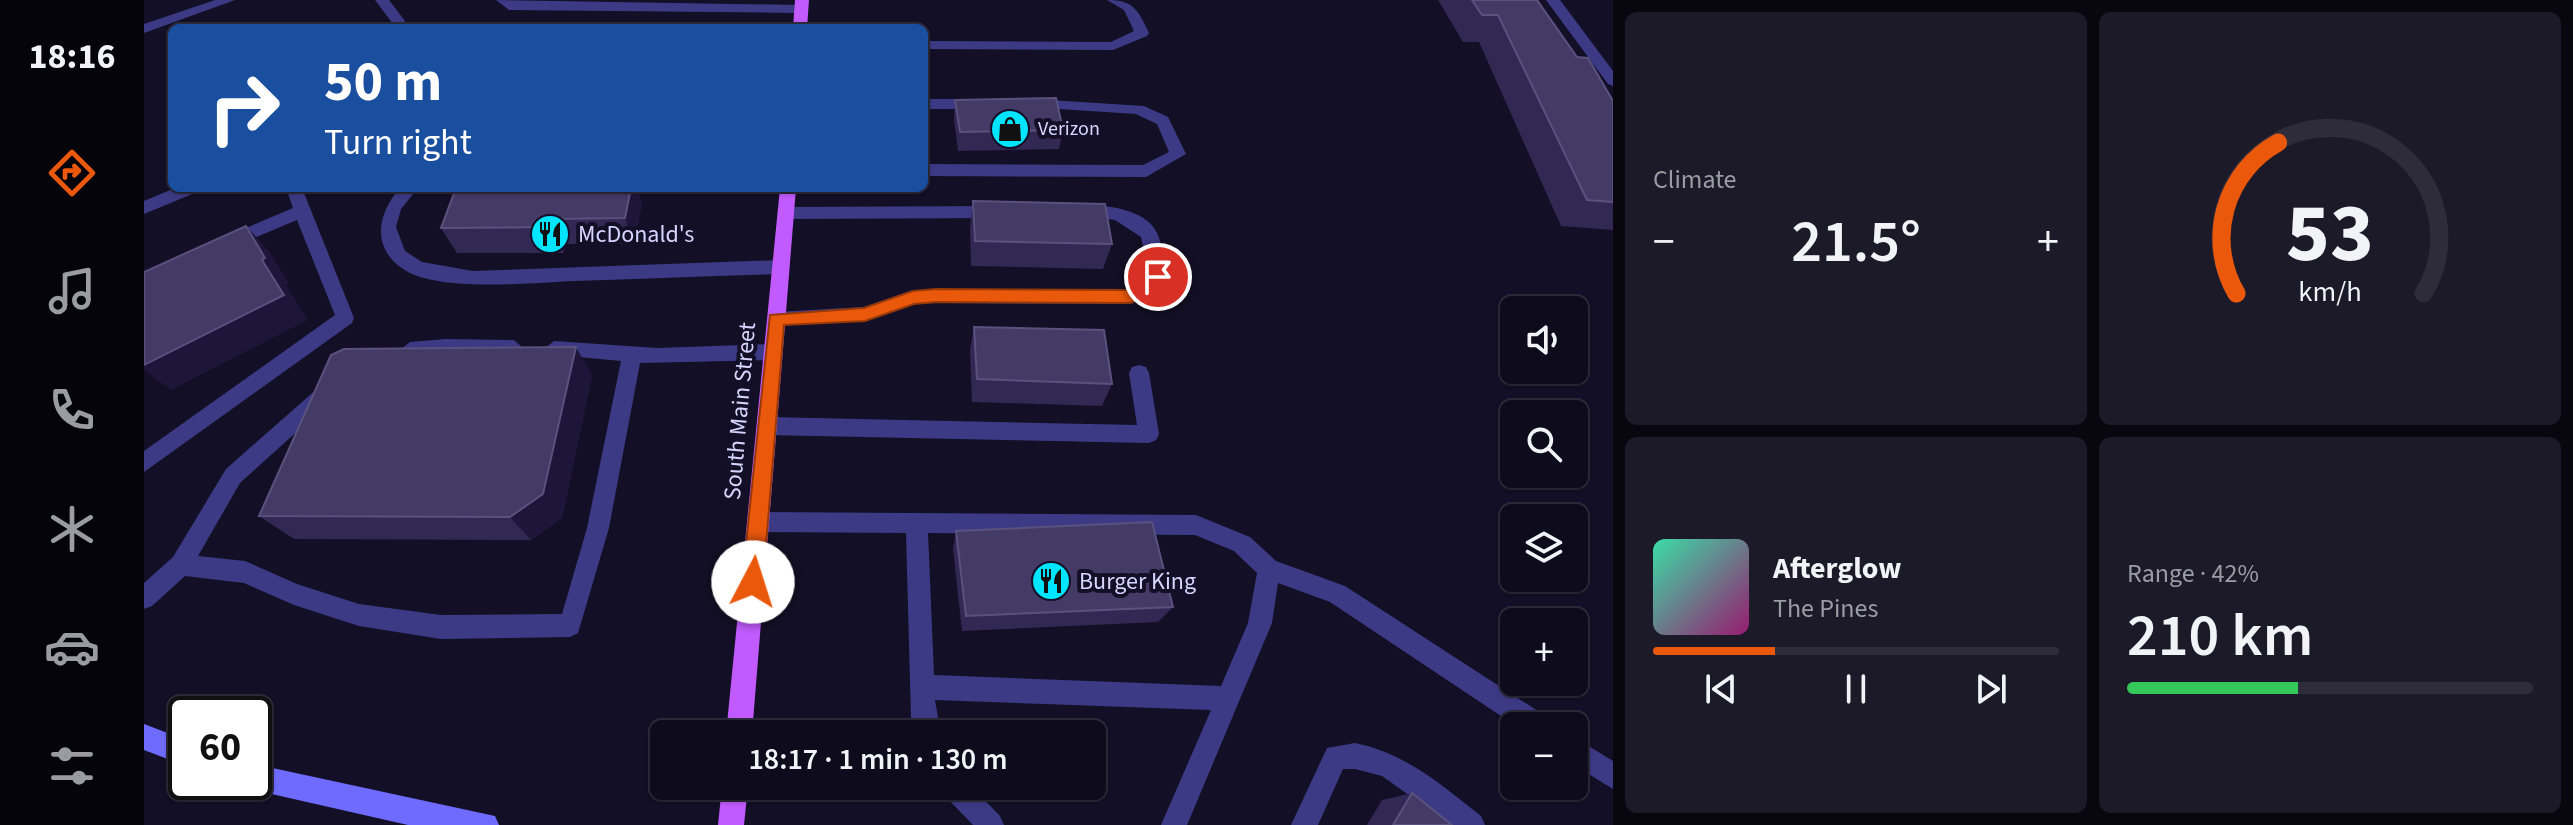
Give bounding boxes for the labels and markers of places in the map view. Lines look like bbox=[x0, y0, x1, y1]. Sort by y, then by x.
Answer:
shop icon: Verizon bbox=[989, 108, 1031, 150]
place label: Verizon bbox=[1038, 115, 1100, 143]
restaurant icon: McDonald's bbox=[529, 213, 571, 255]
place label: McDonald's bbox=[578, 217, 694, 252]
pin bbox=[1124, 243, 1192, 311]
restaurant icon: Burger King bbox=[1030, 560, 1072, 602]
place label: Burger King bbox=[1079, 564, 1196, 599]

